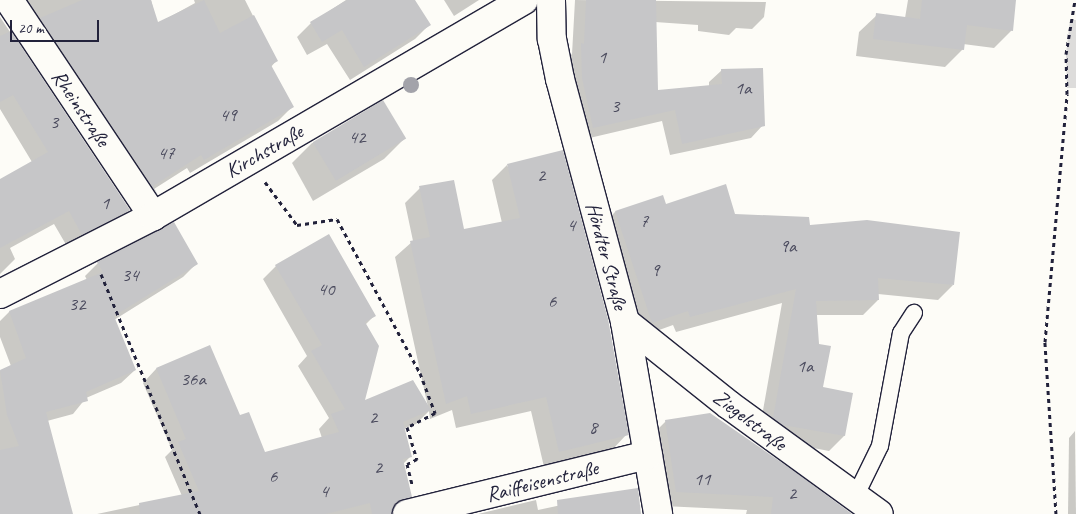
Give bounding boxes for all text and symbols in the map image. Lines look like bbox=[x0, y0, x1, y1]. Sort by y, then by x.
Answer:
scale bar bbox=[12, 10, 101, 42]
text: 20 m bbox=[18, 19, 44, 38]
house number: 1 bbox=[598, 47, 606, 69]
street label: Rheinstraße bbox=[46, 65, 116, 151]
house number: 1a bbox=[735, 78, 751, 100]
house number: 3 bbox=[611, 96, 619, 118]
house number: 49 bbox=[219, 105, 237, 127]
house number: 3 bbox=[50, 112, 58, 134]
street label: Kirchstraße bbox=[221, 119, 307, 183]
house number: 42 bbox=[348, 127, 366, 149]
house number: 47 bbox=[157, 143, 175, 165]
house number: 2 bbox=[537, 165, 545, 187]
house number: 1 bbox=[101, 193, 109, 215]
street label: Hördter Straße bbox=[580, 199, 634, 313]
house number: 7 bbox=[640, 211, 648, 233]
house number: 4 bbox=[567, 215, 575, 237]
house number: 9a bbox=[780, 236, 796, 258]
house number: 9 bbox=[651, 260, 659, 282]
house number: 34 bbox=[121, 265, 139, 287]
house number: 40 bbox=[317, 279, 335, 301]
house number: 6 bbox=[548, 291, 556, 313]
house number: 32 bbox=[68, 294, 86, 316]
house number: 1a bbox=[797, 356, 813, 378]
house number: 36a bbox=[180, 369, 206, 391]
street label: Ziegelstraße bbox=[708, 384, 792, 456]
house number: 2 bbox=[369, 407, 377, 429]
house number: 8 bbox=[589, 417, 597, 439]
street label: Raiffeisenstraße bbox=[483, 455, 601, 507]
house number: 2 bbox=[374, 457, 382, 479]
house number: 6 bbox=[269, 466, 277, 488]
house number: 11 bbox=[693, 469, 711, 491]
house number: 4 bbox=[320, 481, 328, 503]
house number: 2 bbox=[788, 483, 796, 505]

